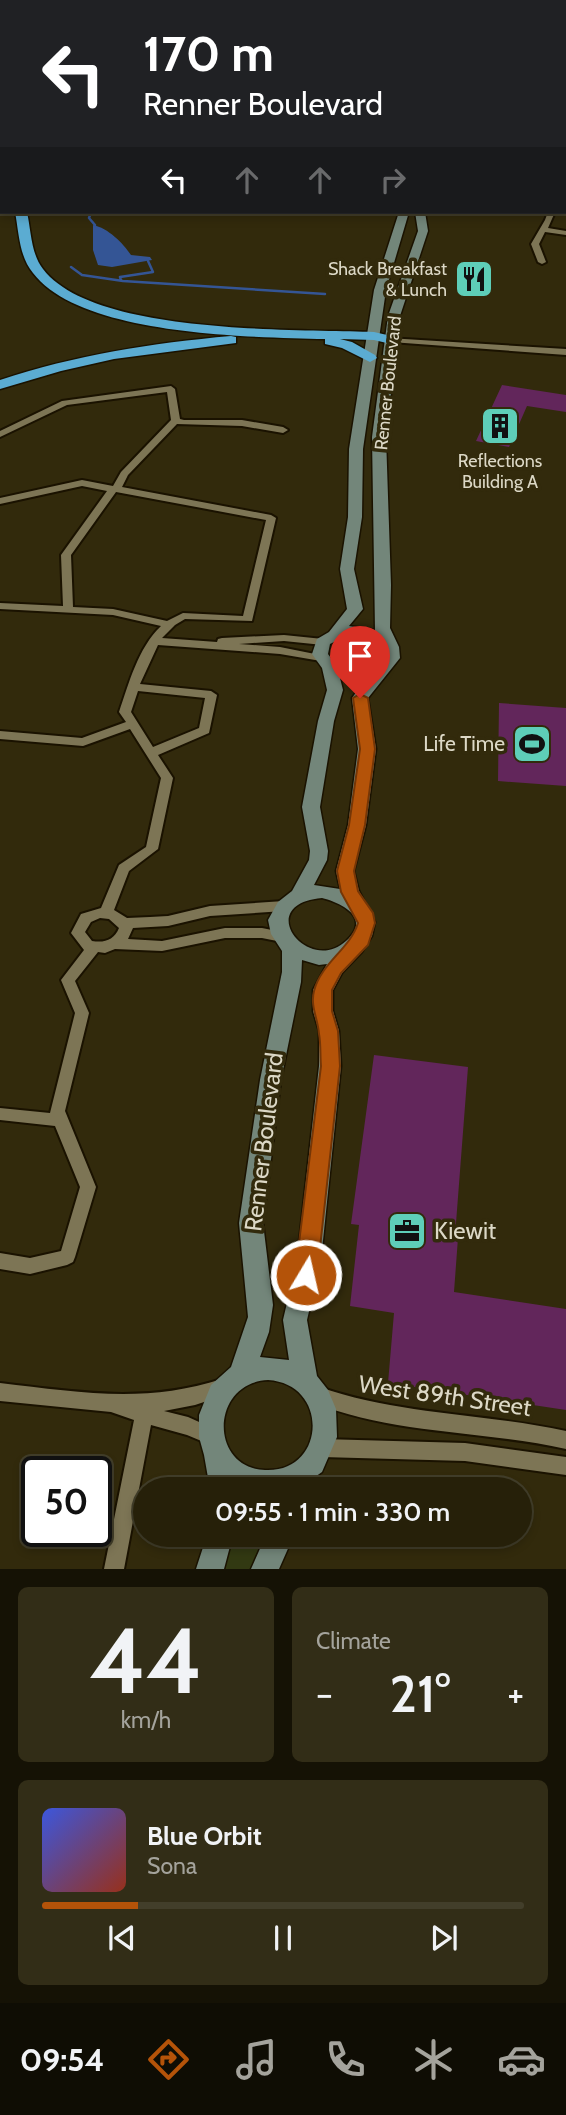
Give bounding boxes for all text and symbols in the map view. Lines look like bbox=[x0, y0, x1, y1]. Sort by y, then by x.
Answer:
text: 170 m bbox=[143, 24, 274, 83]
icon: left bbox=[28, 28, 119, 119]
text: Renner Boulevard bbox=[143, 84, 383, 123]
icon: left bbox=[155, 161, 193, 199]
icon: ahead bbox=[228, 161, 266, 199]
icon: ahead bbox=[301, 161, 339, 199]
icon: right bbox=[374, 161, 412, 199]
place label: Shack Breakfast & Lunch bbox=[328, 258, 447, 301]
restaurant icon: Shack Breakfast & Lunch bbox=[453, 258, 495, 300]
street label: Renner Boulevard bbox=[370, 315, 406, 451]
building icon: Reflections Building A bbox=[479, 405, 521, 447]
place label: Reflections Building A bbox=[458, 450, 542, 493]
pin bbox=[330, 626, 390, 698]
icon: arrive bbox=[341, 637, 379, 675]
sports icon: Life Time bbox=[511, 723, 553, 765]
place label: Life Time bbox=[423, 731, 505, 756]
street label: Renner Boulevard bbox=[238, 1051, 289, 1233]
office icon: Kiewit bbox=[386, 1210, 428, 1252]
place label: Kiewit bbox=[434, 1216, 496, 1245]
position arrow bbox=[269, 1238, 343, 1312]
street label: West 89th Street bbox=[357, 1369, 533, 1422]
speed limit sign: 50 bbox=[21, 1456, 112, 1547]
text: 09:55 · 1 min · 330 m bbox=[215, 1496, 450, 1528]
text: 44 bbox=[89, 1605, 203, 1716]
text: Climate bbox=[316, 1627, 391, 1655]
text: 21° bbox=[390, 1662, 450, 1725]
text: − bbox=[316, 1670, 333, 1717]
text: + bbox=[507, 1670, 524, 1717]
text: km/h bbox=[121, 1706, 171, 1734]
text: Blue Orbit bbox=[147, 1820, 262, 1852]
text: Sona bbox=[147, 1852, 197, 1880]
icon: previous bbox=[103, 1919, 141, 1957]
icon: pause bbox=[264, 1919, 302, 1957]
icon: next bbox=[425, 1919, 463, 1957]
icon: directions bbox=[144, 2035, 193, 2084]
icon: music bbox=[232, 2035, 281, 2084]
icon: phone bbox=[321, 2035, 370, 2084]
icon: climate bbox=[409, 2035, 458, 2084]
icon: car bbox=[497, 2035, 546, 2084]
text: 09:54 bbox=[20, 2040, 104, 2079]

